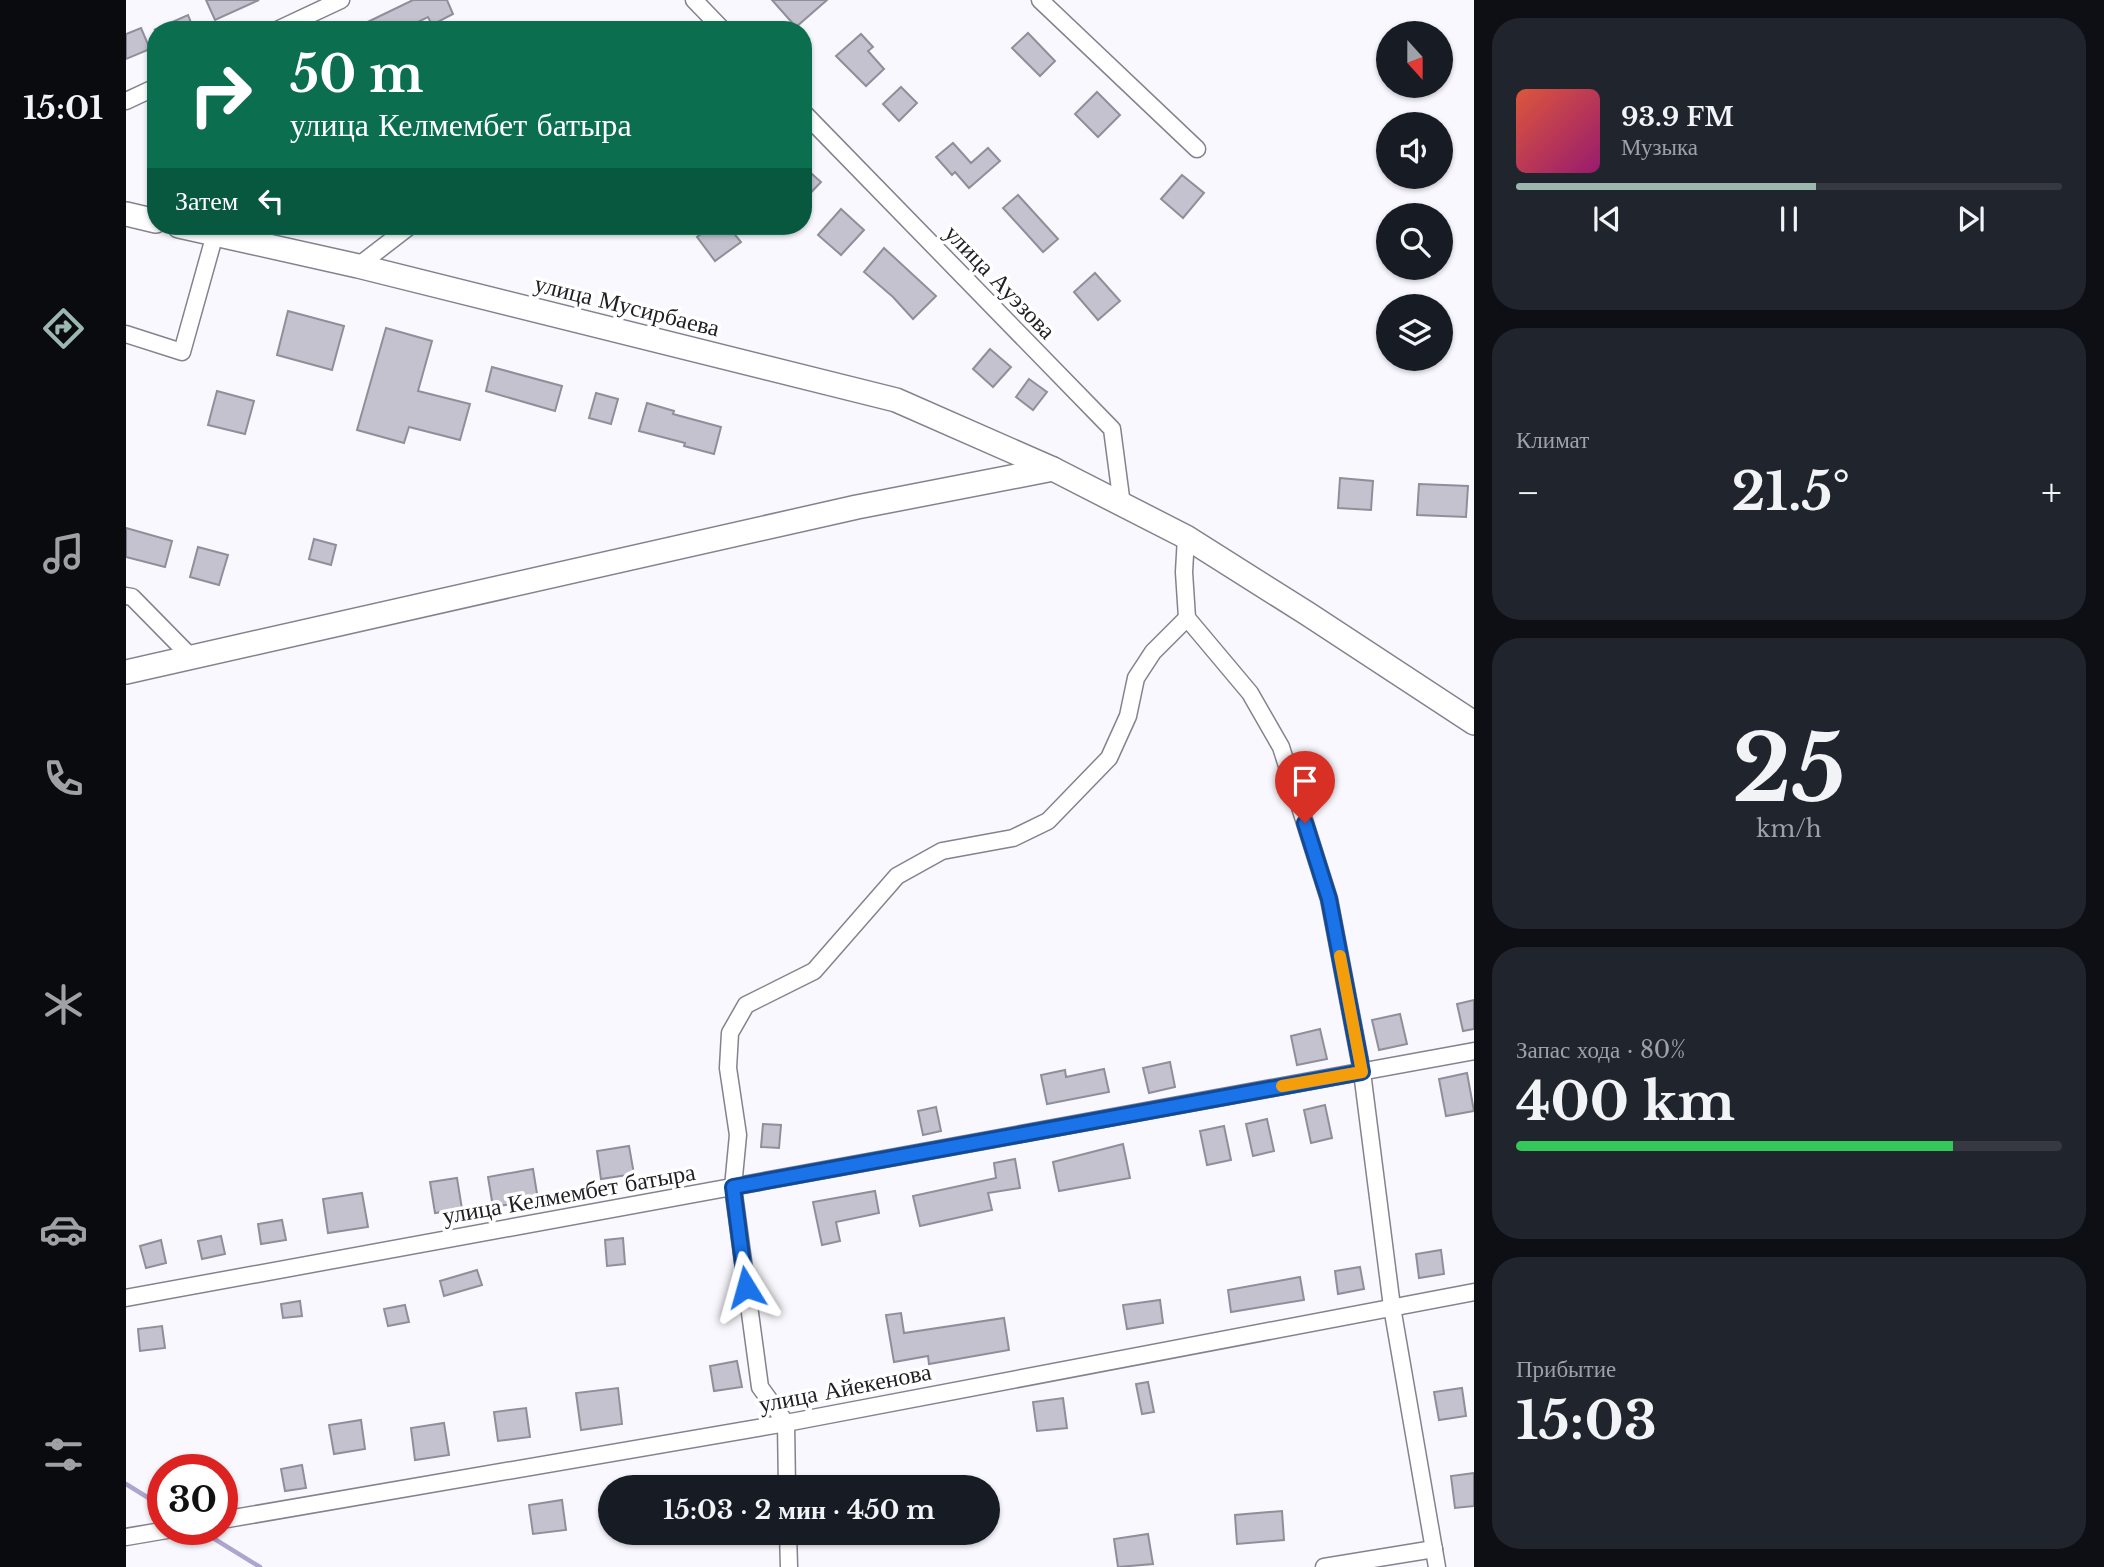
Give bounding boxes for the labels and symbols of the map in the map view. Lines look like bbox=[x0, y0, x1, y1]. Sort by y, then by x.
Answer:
north arrow bbox=[1376, 21, 1452, 98]
street label: улица Ауэзова bbox=[939, 218, 1062, 345]
street label: улица Мусирбаева bbox=[532, 269, 723, 343]
pin bbox=[1275, 751, 1335, 823]
street label: улица Келмембет батыра bbox=[440, 1157, 698, 1230]
position arrow bbox=[709, 1250, 783, 1324]
street label: улица Айекенова bbox=[756, 1356, 934, 1418]
speed limit sign: 30 bbox=[147, 1454, 238, 1545]

